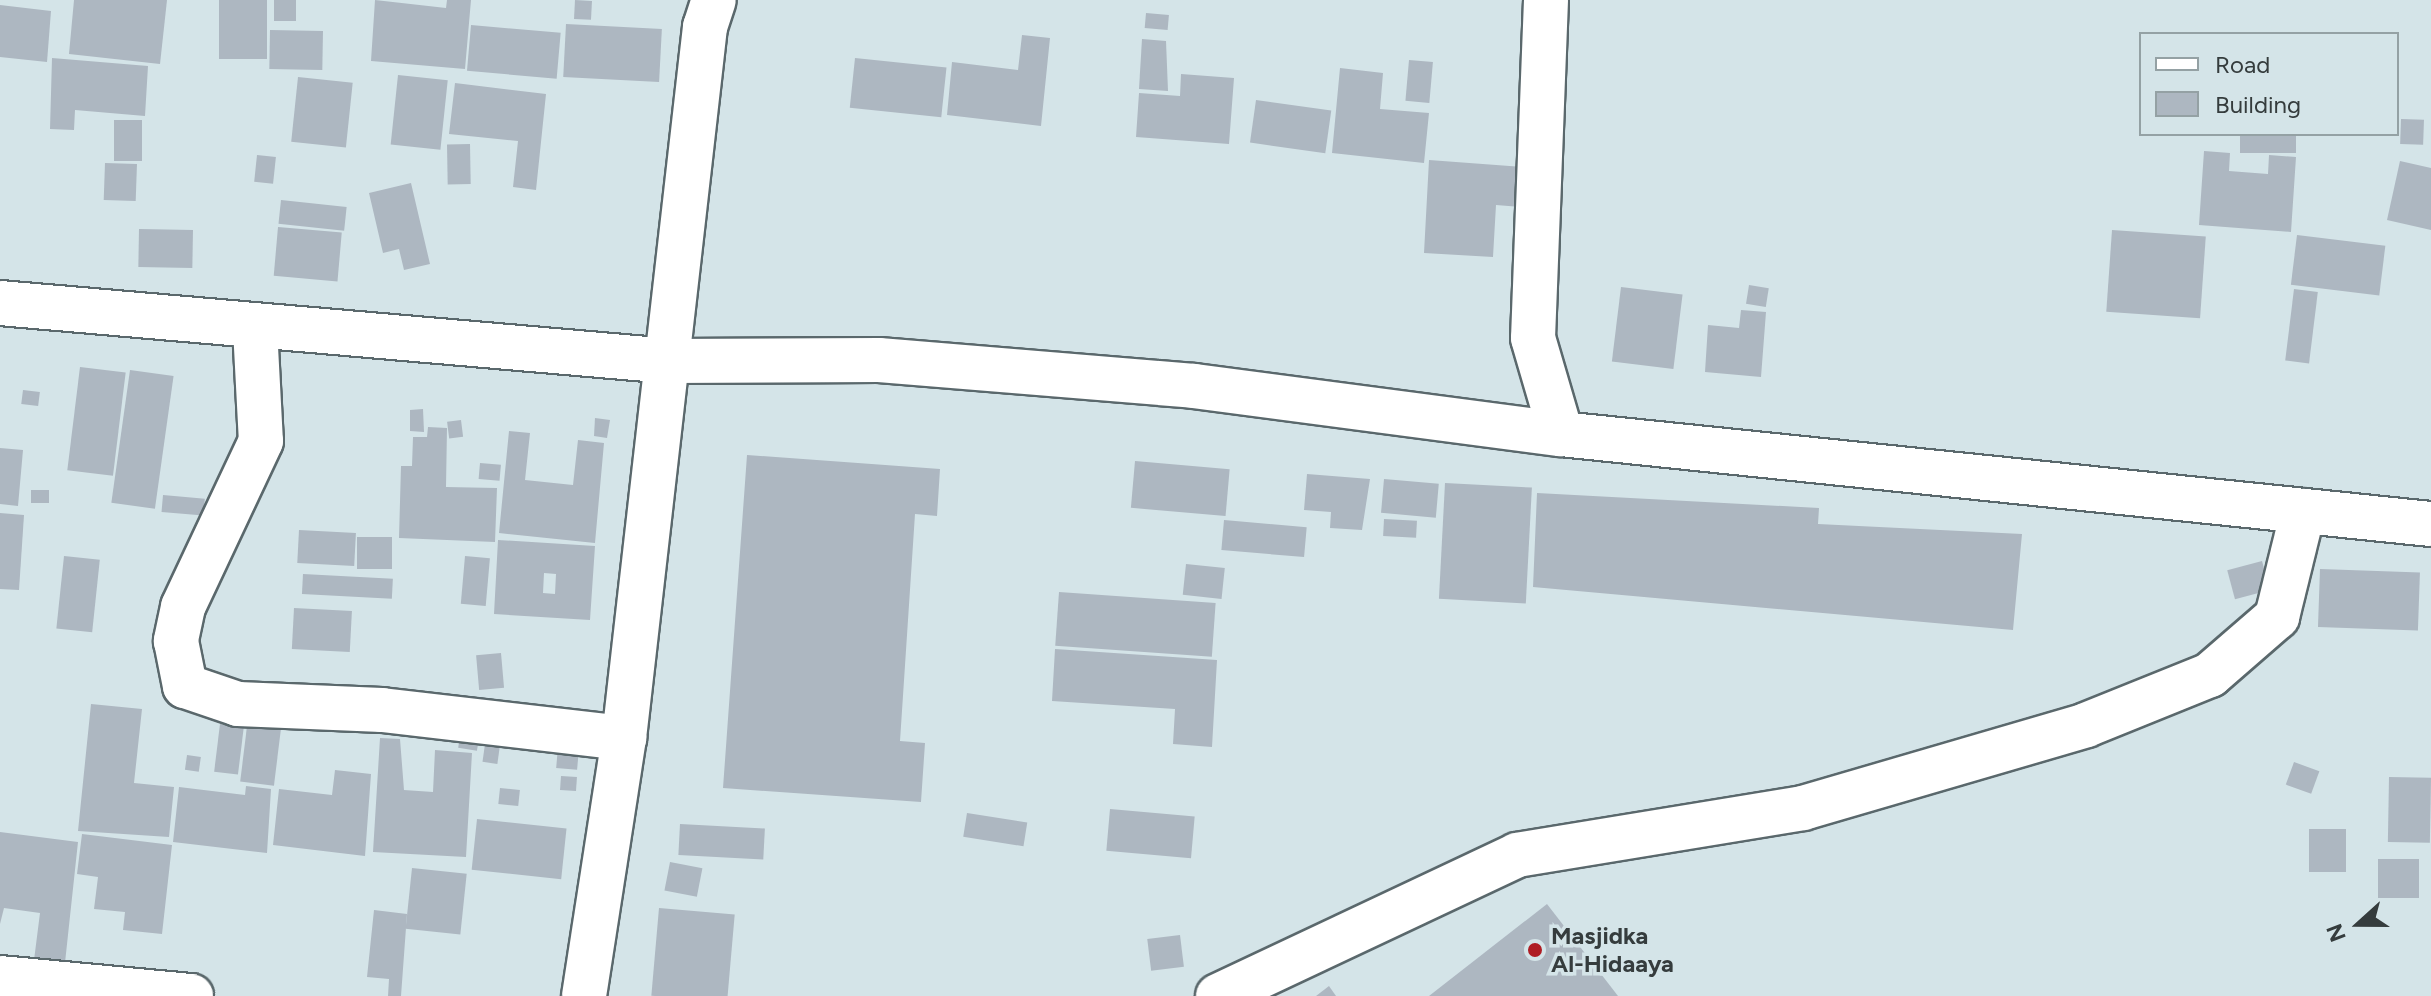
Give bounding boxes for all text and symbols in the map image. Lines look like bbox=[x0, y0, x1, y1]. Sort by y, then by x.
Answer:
legend bbox=[2139, 32, 2399, 136]
text: Road bbox=[2215, 50, 2270, 79]
text: Building bbox=[2215, 90, 2301, 119]
north arrow bbox=[2319, 884, 2399, 964]
text: N bbox=[2320, 920, 2352, 946]
place label: Masjidka Al-Hidaaya bbox=[1551, 922, 1674, 978]
marker: Masjidka Al-Hidaaya bbox=[1526, 941, 1544, 959]

